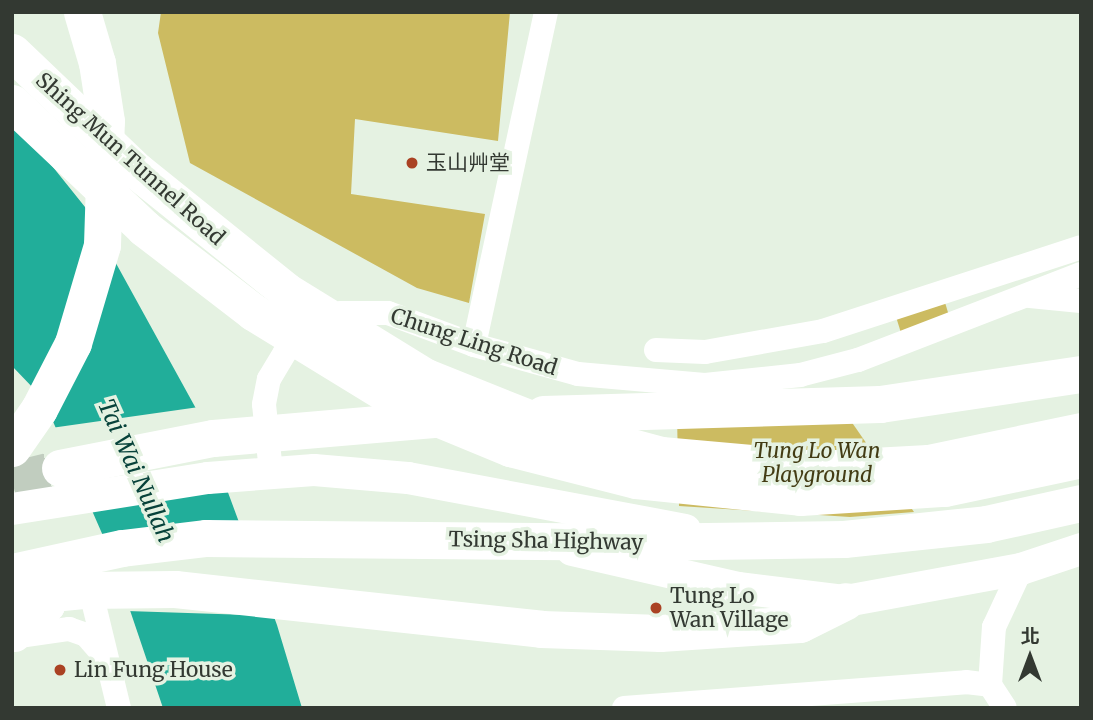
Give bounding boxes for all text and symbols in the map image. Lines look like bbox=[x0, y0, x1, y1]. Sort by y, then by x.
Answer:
street label: Shing Mun Tunnel Road bbox=[30, 67, 230, 251]
place label: 玉山艸堂 bbox=[426, 150, 510, 176]
marker: 玉山艸堂 bbox=[404, 155, 420, 171]
street label: Chung Ling Road bbox=[388, 303, 560, 381]
water label: Tai Wai Nullah bbox=[92, 395, 180, 547]
park label: Tung Lo Wan Playground bbox=[754, 438, 880, 488]
street label: Tsing Sha Highway bbox=[448, 527, 644, 555]
place label: Tung Lo Wan Village bbox=[670, 583, 789, 633]
marker: Tung Lo Wan Village bbox=[648, 600, 664, 616]
north arrow bbox=[995, 622, 1065, 692]
text: 北 bbox=[1020, 624, 1040, 648]
place label: Lin Fung House bbox=[74, 657, 233, 683]
marker: Lin Fung House bbox=[52, 662, 68, 678]

